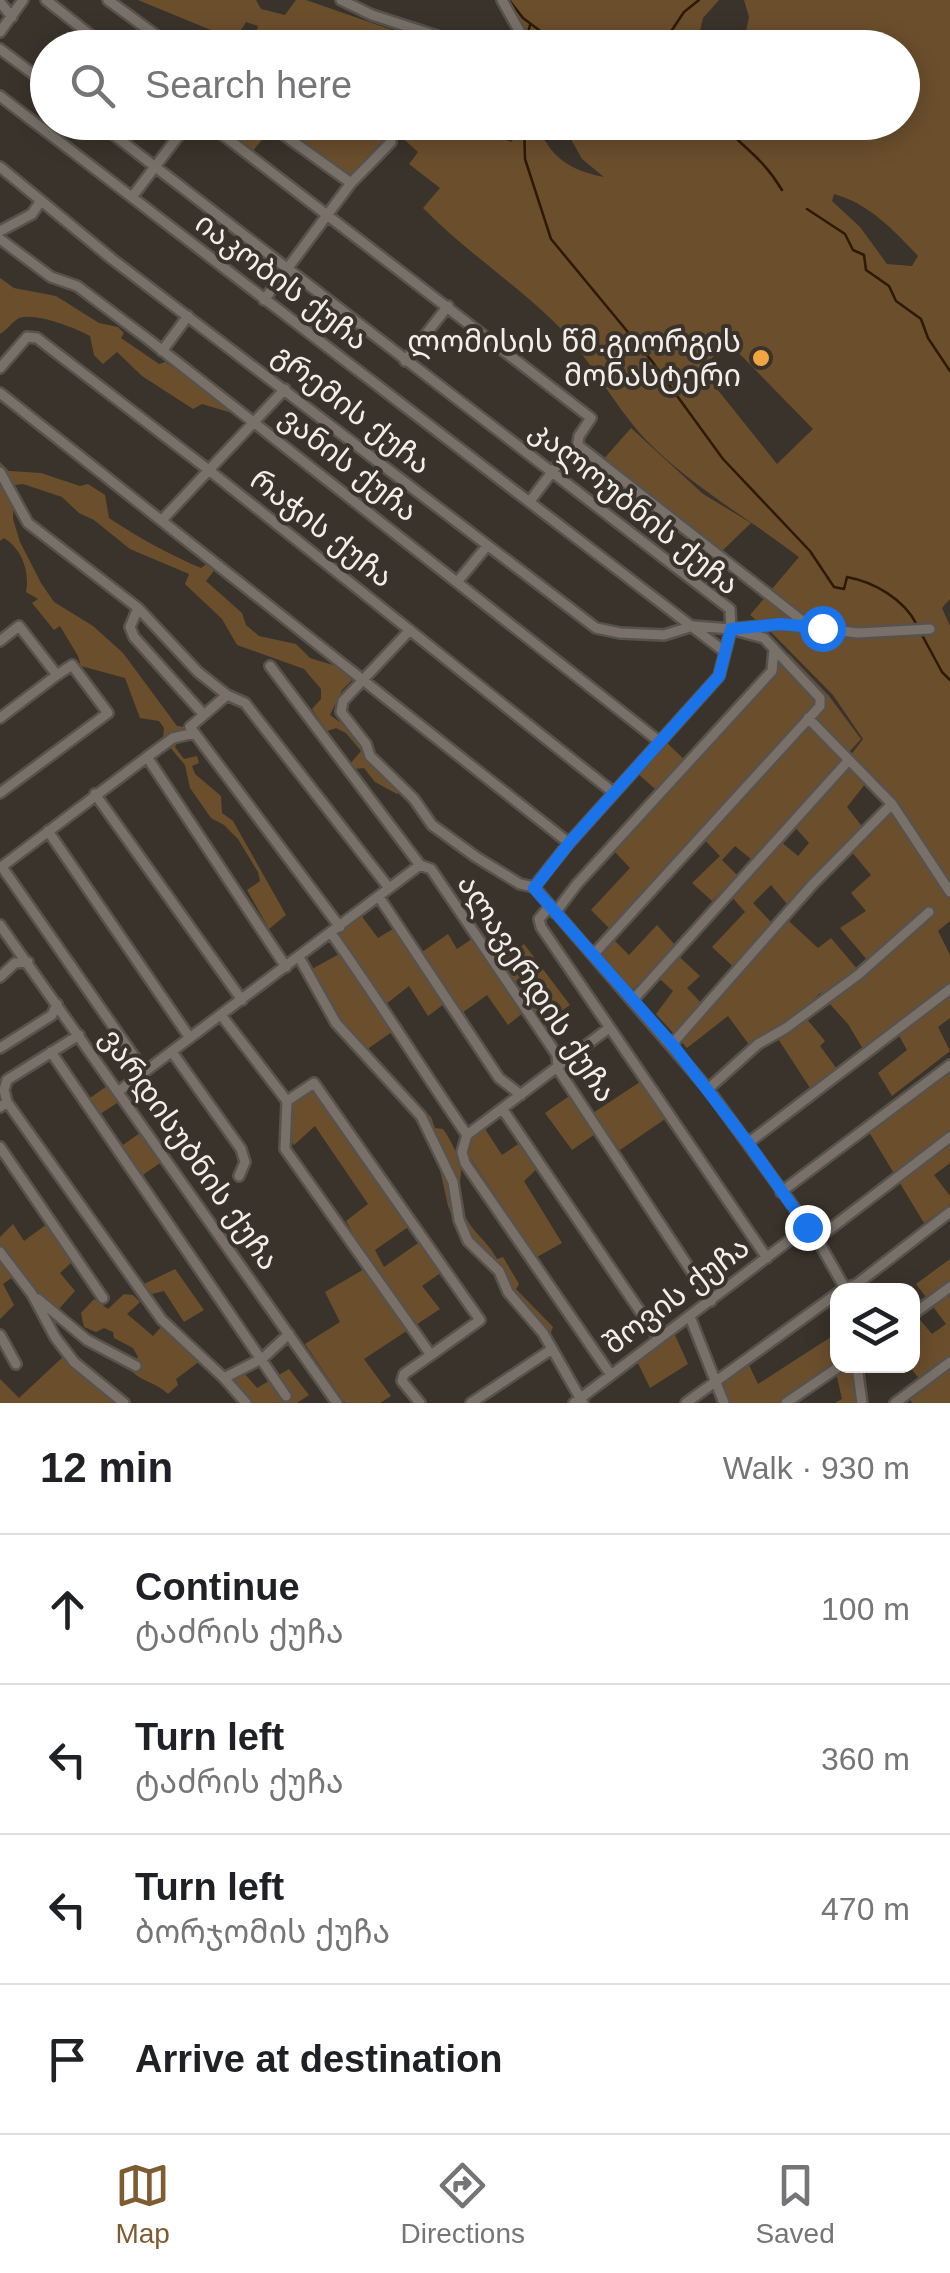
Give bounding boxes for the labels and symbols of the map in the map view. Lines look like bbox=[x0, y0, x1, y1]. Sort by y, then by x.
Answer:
street label: იაკობის ქუჩა bbox=[188, 206, 374, 358]
place label: ლომისის წმ.გიორგის მონასტერი bbox=[407, 325, 741, 394]
street label: გრემის ქუჩა bbox=[266, 337, 437, 482]
marker: ლომისის წმ.გიორგის მონასტერი bbox=[750, 347, 772, 369]
street label: ვანის ქუჩა bbox=[273, 400, 424, 529]
street label: კალოუბნის ქუჩა bbox=[523, 413, 746, 603]
street label: რაჭის ქუჩა bbox=[243, 462, 400, 595]
route start bbox=[800, 606, 846, 652]
street label: ალავერდის ქუჩა bbox=[449, 868, 623, 1109]
street label: ვარდისუბნის ქუჩა bbox=[93, 1022, 286, 1277]
route end bbox=[785, 1205, 831, 1251]
street label: შოვის ქუჩა bbox=[597, 1230, 756, 1362]

